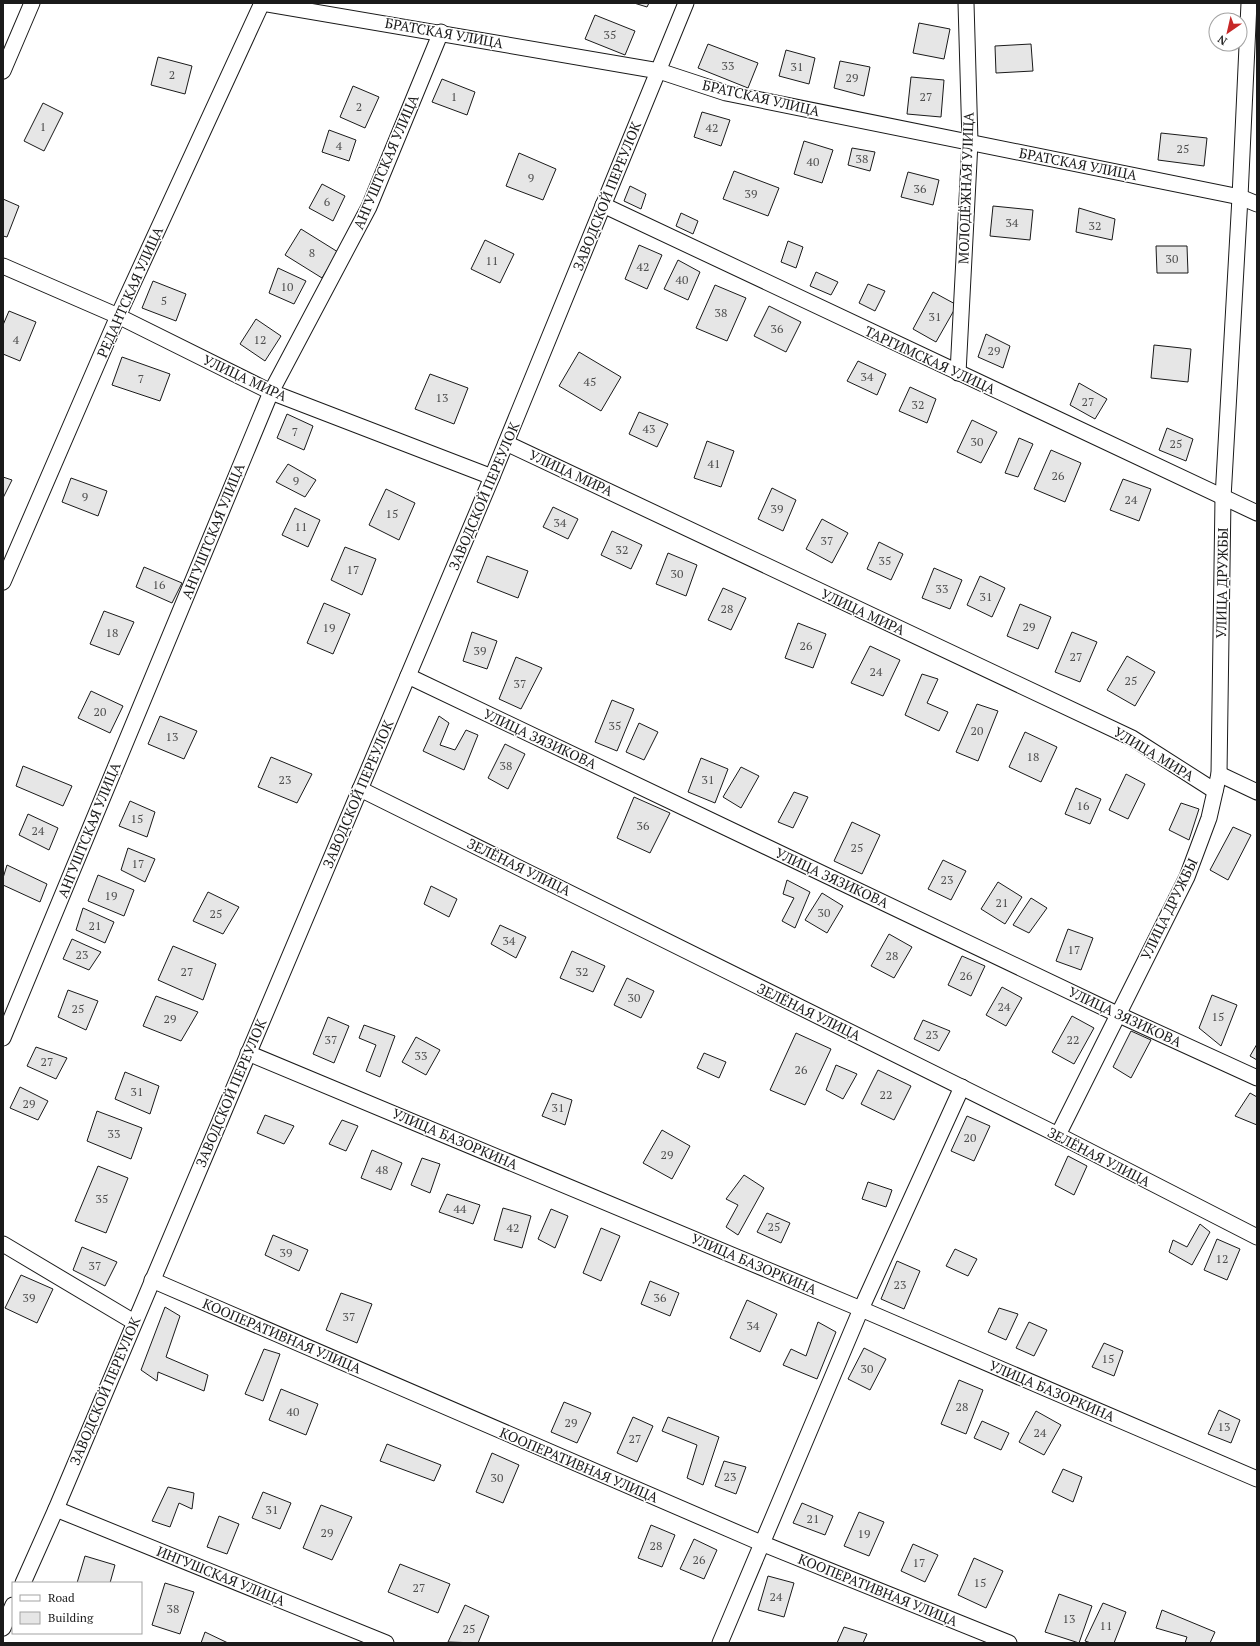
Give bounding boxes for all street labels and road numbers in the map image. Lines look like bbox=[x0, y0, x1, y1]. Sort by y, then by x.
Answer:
street label: БРАТСКАЯ УЛИЦА bbox=[383, 13, 505, 52]
street label: БРАТСКАЯ УЛИЦА bbox=[701, 75, 822, 120]
street label: АНГУШТСКАЯ УЛИЦА bbox=[349, 91, 423, 232]
street label: МОЛОДЁЖНАЯ УЛИЦА bbox=[953, 111, 978, 264]
street label: ЗАВОДСКОЙ ПЕРЕУЛОК bbox=[568, 118, 646, 273]
street label: БРАТСКАЯ УЛИЦА bbox=[1017, 143, 1139, 184]
street label: РЕДАНТСКАЯ УЛИЦА bbox=[92, 223, 167, 360]
street label: ТАРГИМСКАЯ УЛИЦА bbox=[862, 321, 999, 398]
street label: УЛИЦА МИРА bbox=[200, 350, 291, 405]
street label: ЗАВОДСКОЙ ПЕРЕУЛОК bbox=[444, 418, 524, 573]
street label: УЛИЦА МИРА bbox=[526, 445, 617, 500]
street label: АНГУШТСКАЯ УЛИЦА bbox=[177, 460, 249, 601]
street label: УЛИЦА ДРУЖБЫ bbox=[1211, 527, 1232, 639]
street label: УЛИЦА МИРА bbox=[818, 584, 909, 639]
street label: УЛИЦА ЗЯЗИКОВА bbox=[480, 704, 600, 773]
street label: ЗАВОДСКОЙ ПЕРЕУЛОК bbox=[318, 716, 398, 871]
street label: УЛИЦА МИРА bbox=[1111, 722, 1198, 785]
street label: АНГУШТСКАЯ УЛИЦА bbox=[53, 759, 125, 900]
street label: ЗЕЛЁНАЯ УЛИЦА bbox=[464, 833, 575, 900]
street label: УЛИЦА ЗЯЗИКОВА bbox=[772, 843, 892, 912]
street label: УЛИЦА ДРУЖБЫ bbox=[1136, 855, 1202, 963]
street label: ЗЕЛЁНАЯ УЛИЦА bbox=[754, 978, 865, 1045]
street label: УЛИЦА ЗЯЗИКОВА bbox=[1065, 982, 1185, 1051]
street label: ЗАВОДСКОЙ ПЕРЕУЛОК bbox=[191, 1015, 271, 1170]
street label: УЛИЦА БАЗОРКИНА bbox=[389, 1103, 521, 1174]
street label: ЗЕЛЁНАЯ УЛИЦА bbox=[1045, 1122, 1154, 1191]
street label: УЛИЦА БАЗОРКИНА bbox=[688, 1228, 820, 1299]
street label: КООПЕРАТИВНАЯ УЛИЦА bbox=[200, 1293, 365, 1378]
street label: ЗАВОДСКОЙ ПЕРЕУЛОК bbox=[65, 1313, 145, 1468]
street label: УЛИЦА БАЗОРКИНА bbox=[986, 1355, 1118, 1426]
street label: КООПЕРАТИВНАЯ УЛИЦА bbox=[497, 1422, 662, 1507]
street label: ИНГУШСКАЯ УЛИЦА bbox=[154, 1541, 289, 1610]
street label: КООПЕРАТИВНАЯ УЛИЦА bbox=[796, 1549, 961, 1630]

